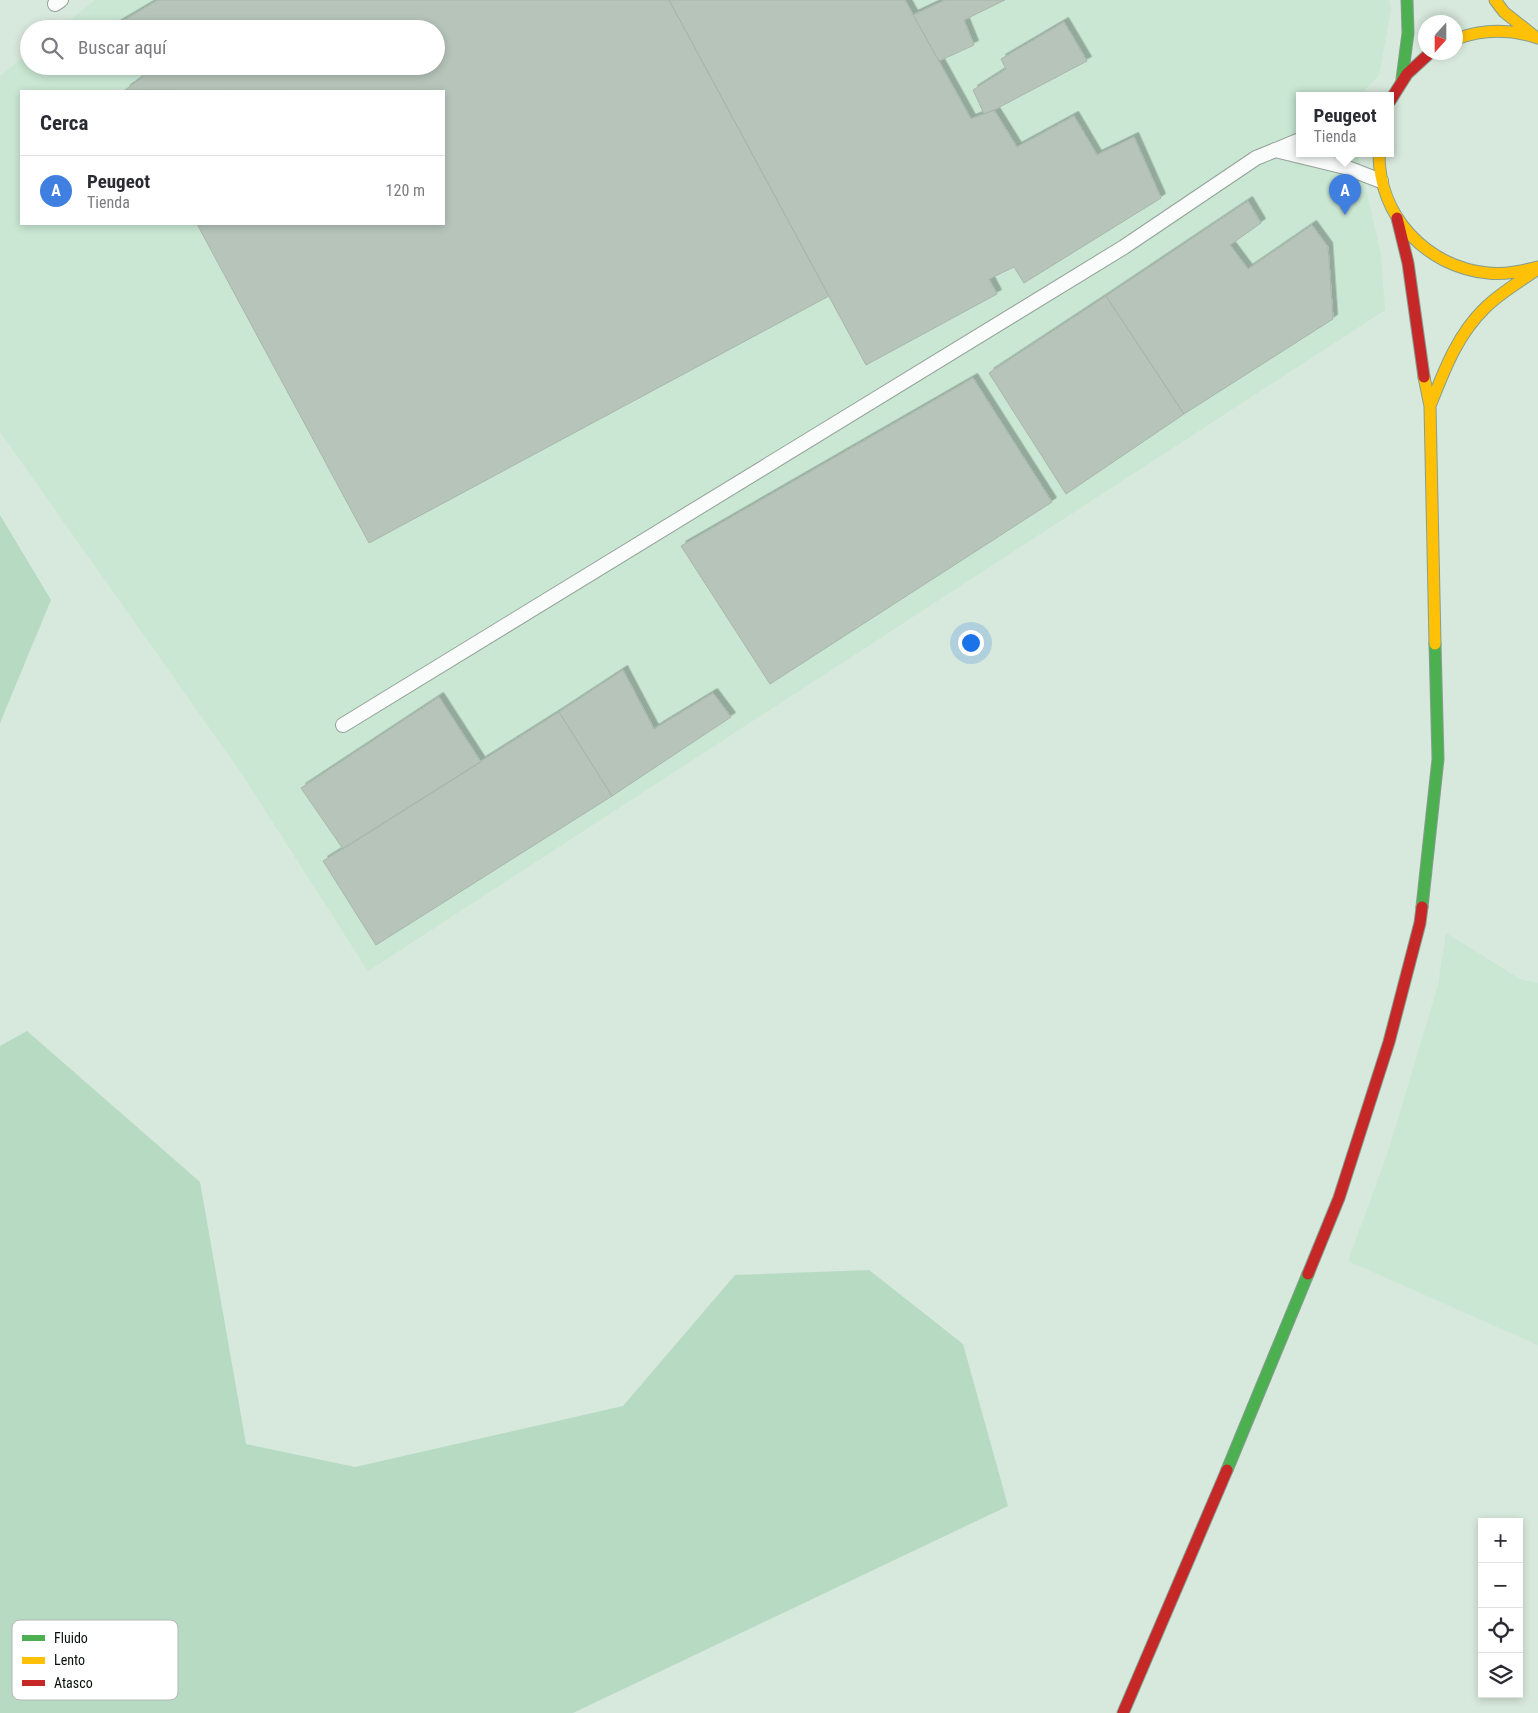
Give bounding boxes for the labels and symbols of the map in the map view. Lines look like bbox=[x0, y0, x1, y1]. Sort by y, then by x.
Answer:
north arrow bbox=[1418, 15, 1463, 60]
pin: A bbox=[1329, 174, 1361, 215]
your location bbox=[958, 630, 984, 656]
legend bbox=[12, 1620, 178, 1700]
text: Fluido bbox=[54, 1630, 88, 1646]
text: Lento bbox=[54, 1652, 85, 1668]
text: Atasco bbox=[54, 1675, 93, 1691]

